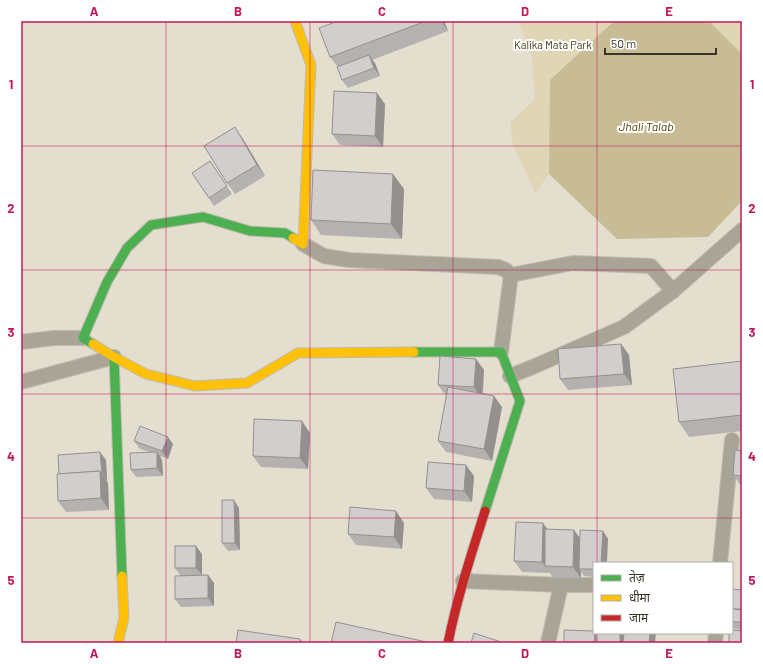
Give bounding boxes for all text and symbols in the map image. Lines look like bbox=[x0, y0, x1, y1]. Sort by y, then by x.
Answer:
text: A bbox=[90, 3, 99, 19]
text: B bbox=[234, 3, 242, 19]
text: C bbox=[378, 3, 386, 19]
text: D bbox=[521, 3, 529, 19]
text: E bbox=[665, 3, 673, 19]
scale bar bbox=[605, 30, 716, 56]
text: 50 m bbox=[611, 36, 636, 50]
park label: Kalika Mata Park bbox=[514, 38, 592, 51]
text: 1 bbox=[9, 76, 13, 92]
text: 1 bbox=[750, 76, 754, 92]
water label: Jhali Talab bbox=[618, 119, 674, 133]
text: 2 bbox=[7, 200, 15, 216]
text: 2 bbox=[748, 200, 756, 216]
text: 3 bbox=[7, 324, 15, 340]
text: 3 bbox=[748, 324, 756, 340]
text: 4 bbox=[7, 448, 15, 464]
text: 4 bbox=[748, 448, 756, 464]
legend bbox=[593, 562, 733, 634]
text: तेज़ bbox=[629, 570, 646, 584]
text: 5 bbox=[7, 572, 15, 588]
text: 5 bbox=[748, 572, 756, 588]
text: धीमा bbox=[629, 590, 651, 604]
text: जाम bbox=[629, 610, 649, 624]
text: A bbox=[90, 645, 99, 661]
text: B bbox=[234, 645, 242, 661]
text: C bbox=[378, 645, 386, 661]
text: D bbox=[521, 645, 529, 661]
text: E bbox=[665, 645, 673, 661]

